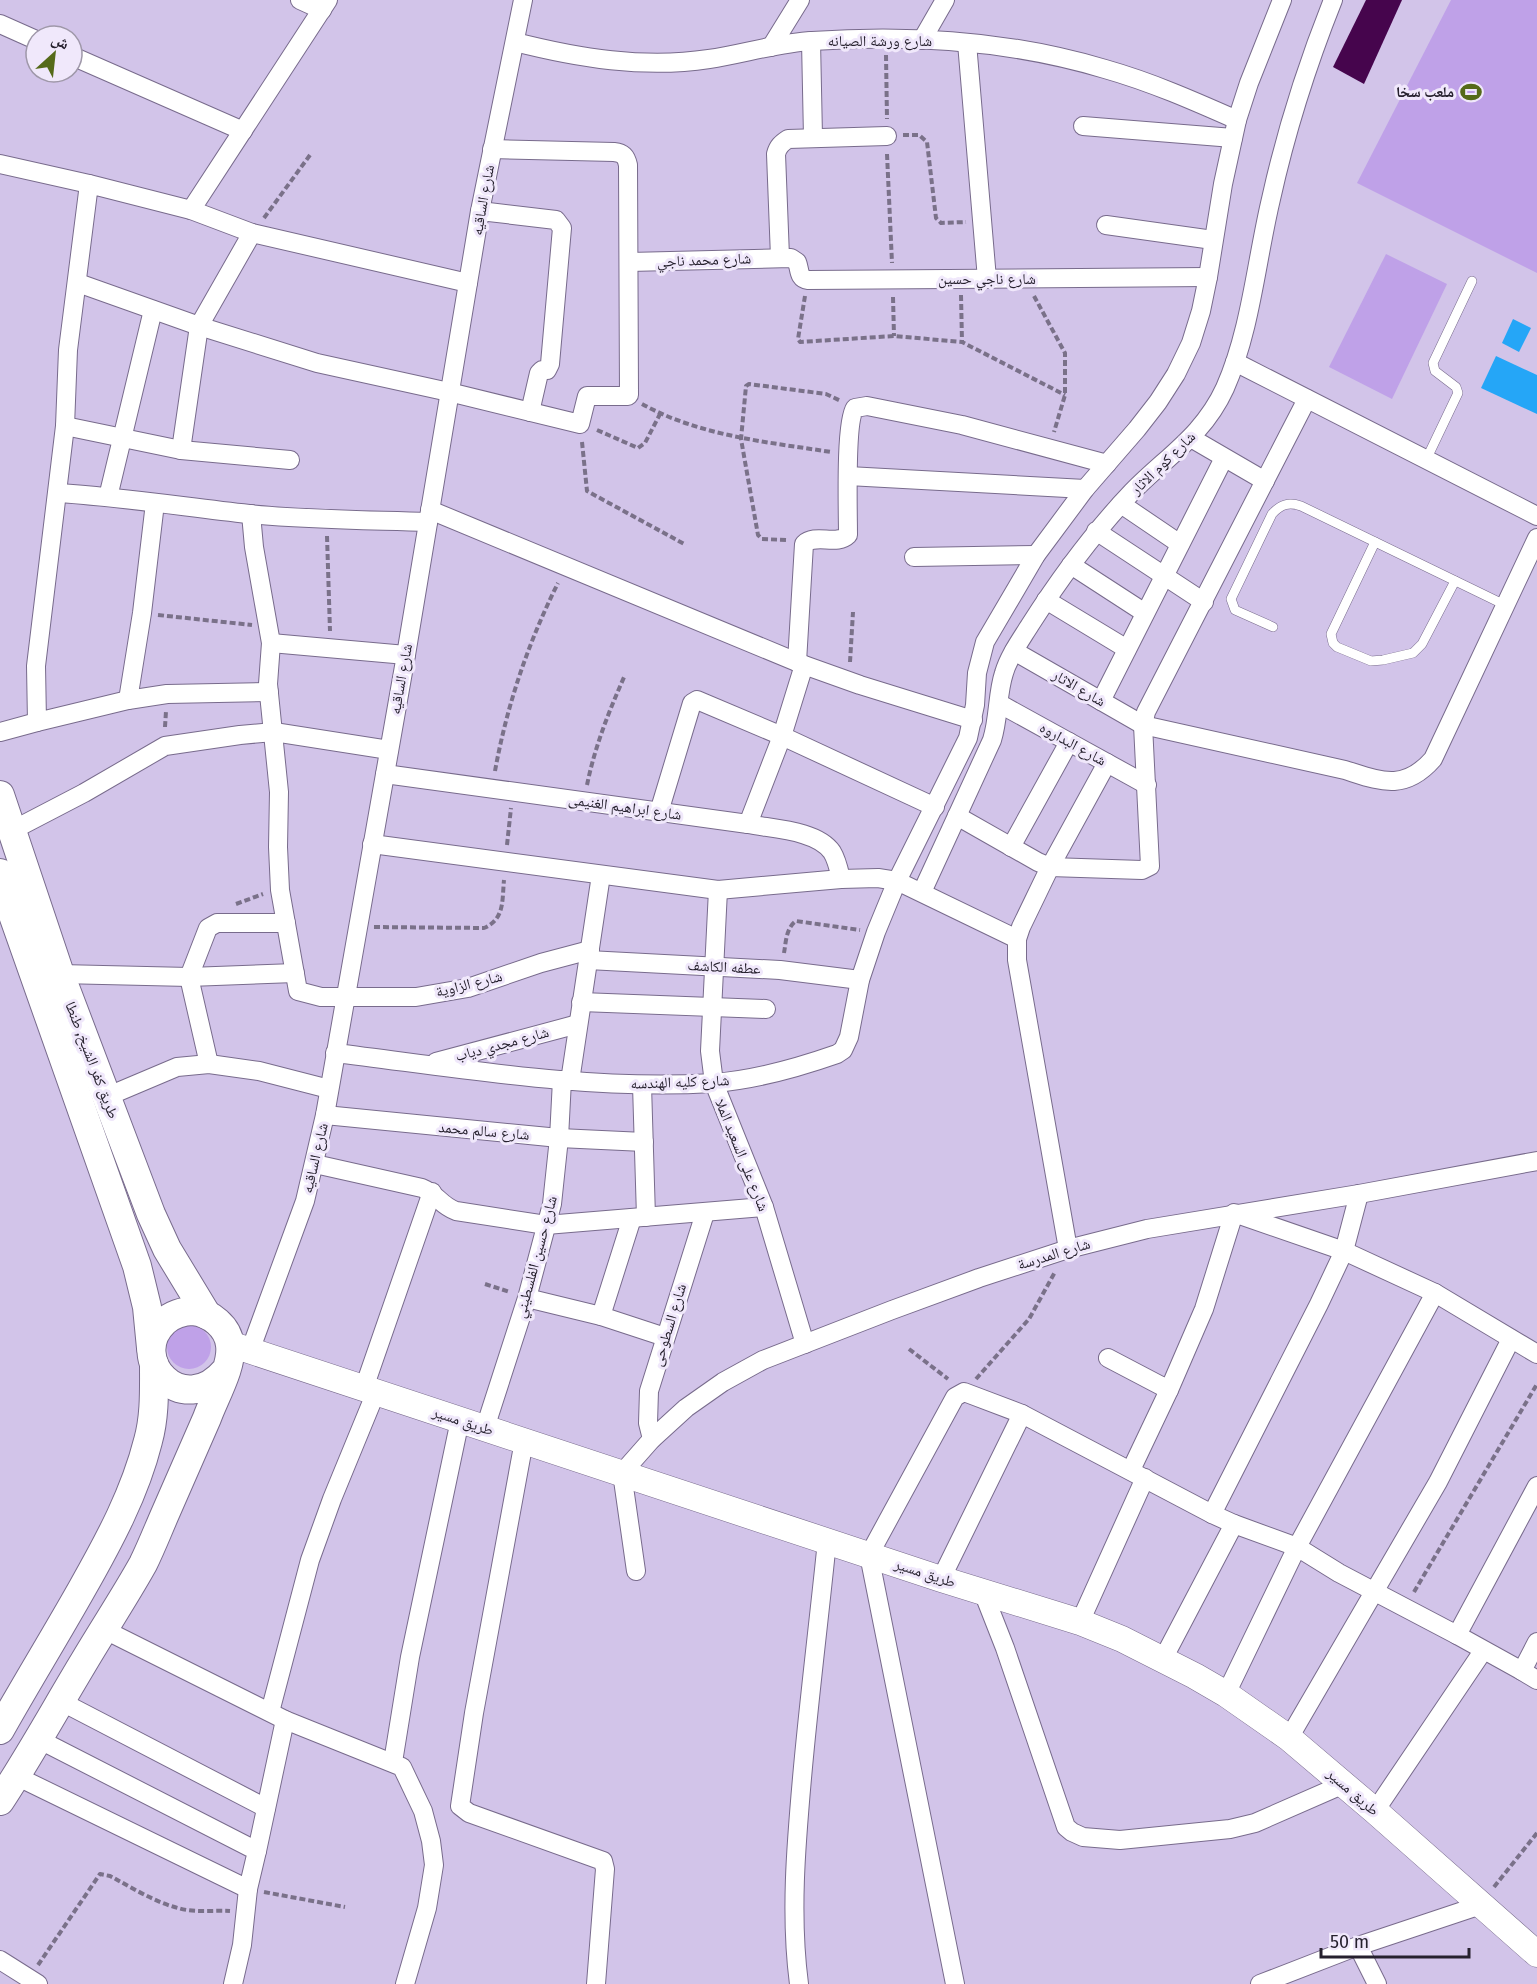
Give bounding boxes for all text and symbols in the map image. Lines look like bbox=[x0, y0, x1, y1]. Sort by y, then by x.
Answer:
north arrow bbox=[24, 24, 84, 84]
text: ش bbox=[49, 29, 72, 53]
street label: شارع ورشة الصيانه bbox=[828, 32, 932, 51]
sports icon: ملعب سخا bbox=[1459, 80, 1483, 104]
place label: ملعب سخا bbox=[1396, 83, 1454, 101]
street label: شارع الساقيه bbox=[468, 163, 499, 237]
street label: شارع محمد ناجي bbox=[657, 249, 752, 273]
street label: شارع ناجي حسين bbox=[938, 270, 1036, 291]
street label: شارع كوم الاثار bbox=[1126, 428, 1200, 500]
street label: شارع الساقيه bbox=[386, 642, 417, 716]
street label: شارع الاثار bbox=[1048, 665, 1109, 711]
street label: شارع البداروه bbox=[1036, 718, 1109, 771]
street label: شارع ابراهيم الغنيمى bbox=[567, 790, 683, 825]
street label: عطفه الكاشف bbox=[687, 956, 761, 978]
street label: شارع الزاوية bbox=[434, 967, 504, 1002]
street label: طريق كفر الشيخ, طنطا bbox=[60, 999, 123, 1122]
street label: شارع مجدي دياب bbox=[453, 1023, 552, 1068]
street label: شارع كليه الهندسه bbox=[630, 1071, 730, 1094]
street label: شارع على السعيد الملا bbox=[710, 1096, 773, 1214]
street label: شارع سالم محمد bbox=[438, 1118, 530, 1145]
street label: شارع الساقيه bbox=[298, 1121, 333, 1195]
street label: شارع حسين الفلسطيني bbox=[511, 1194, 564, 1321]
street label: شارع المدرسة bbox=[1016, 1234, 1093, 1275]
street label: شارع السطوحى bbox=[648, 1281, 691, 1369]
street label: طريق مسير bbox=[429, 1402, 496, 1440]
street label: طريق مسير bbox=[891, 1554, 958, 1592]
street label: طريق مسير bbox=[1322, 1764, 1383, 1820]
scale bar bbox=[1321, 1921, 1470, 1959]
text: 50 m bbox=[1330, 1931, 1369, 1953]

